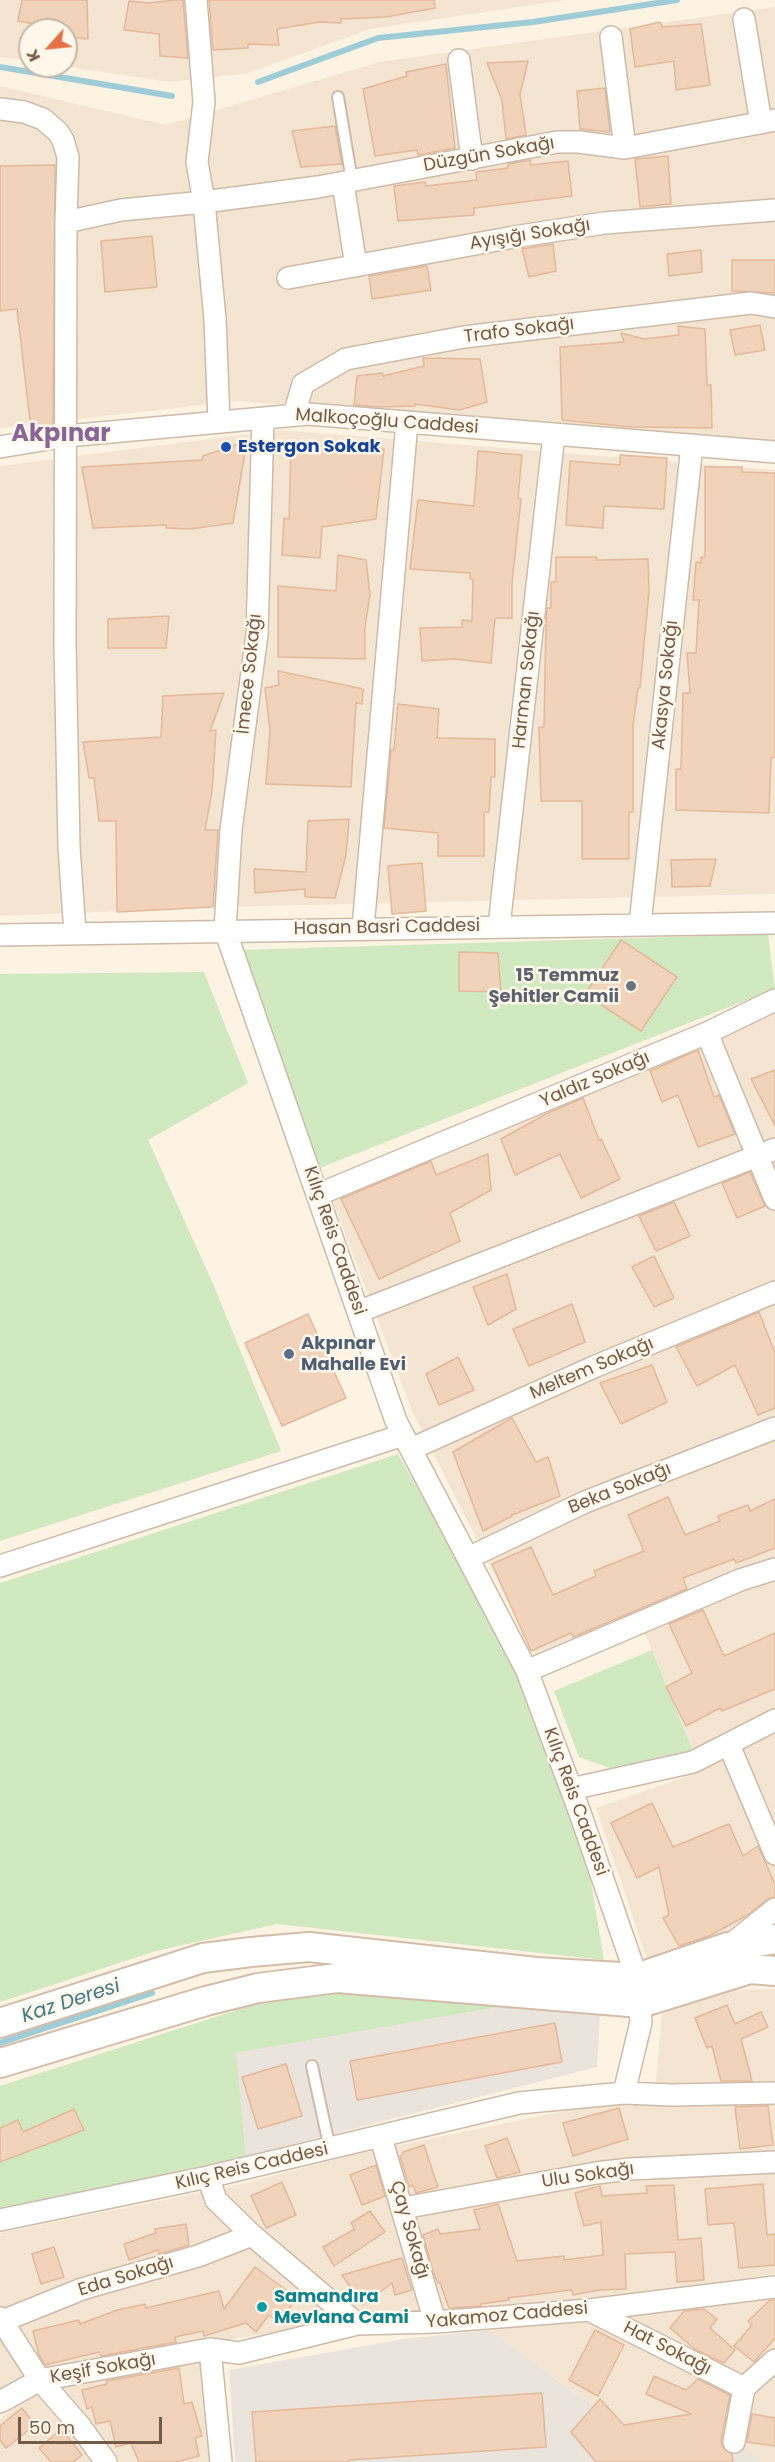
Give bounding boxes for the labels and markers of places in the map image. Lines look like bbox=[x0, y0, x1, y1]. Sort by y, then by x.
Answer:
place label: Estergon Sokak bbox=[238, 436, 381, 458]
marker: Estergon Sokak bbox=[219, 440, 233, 454]
place label: 15 Temmuz Şehitler Camii bbox=[489, 965, 619, 1008]
marker: 15 Temmuz Şehitler Camii bbox=[624, 979, 638, 993]
place label: Akpınar Mahalle Evi bbox=[301, 1333, 406, 1376]
marker: Akpınar Mahalle Evi bbox=[282, 1347, 296, 1361]
place label: Samandıra Mevlana Cami bbox=[274, 2286, 409, 2328]
marker: Samandıra Mevlana Cami bbox=[255, 2300, 269, 2314]

